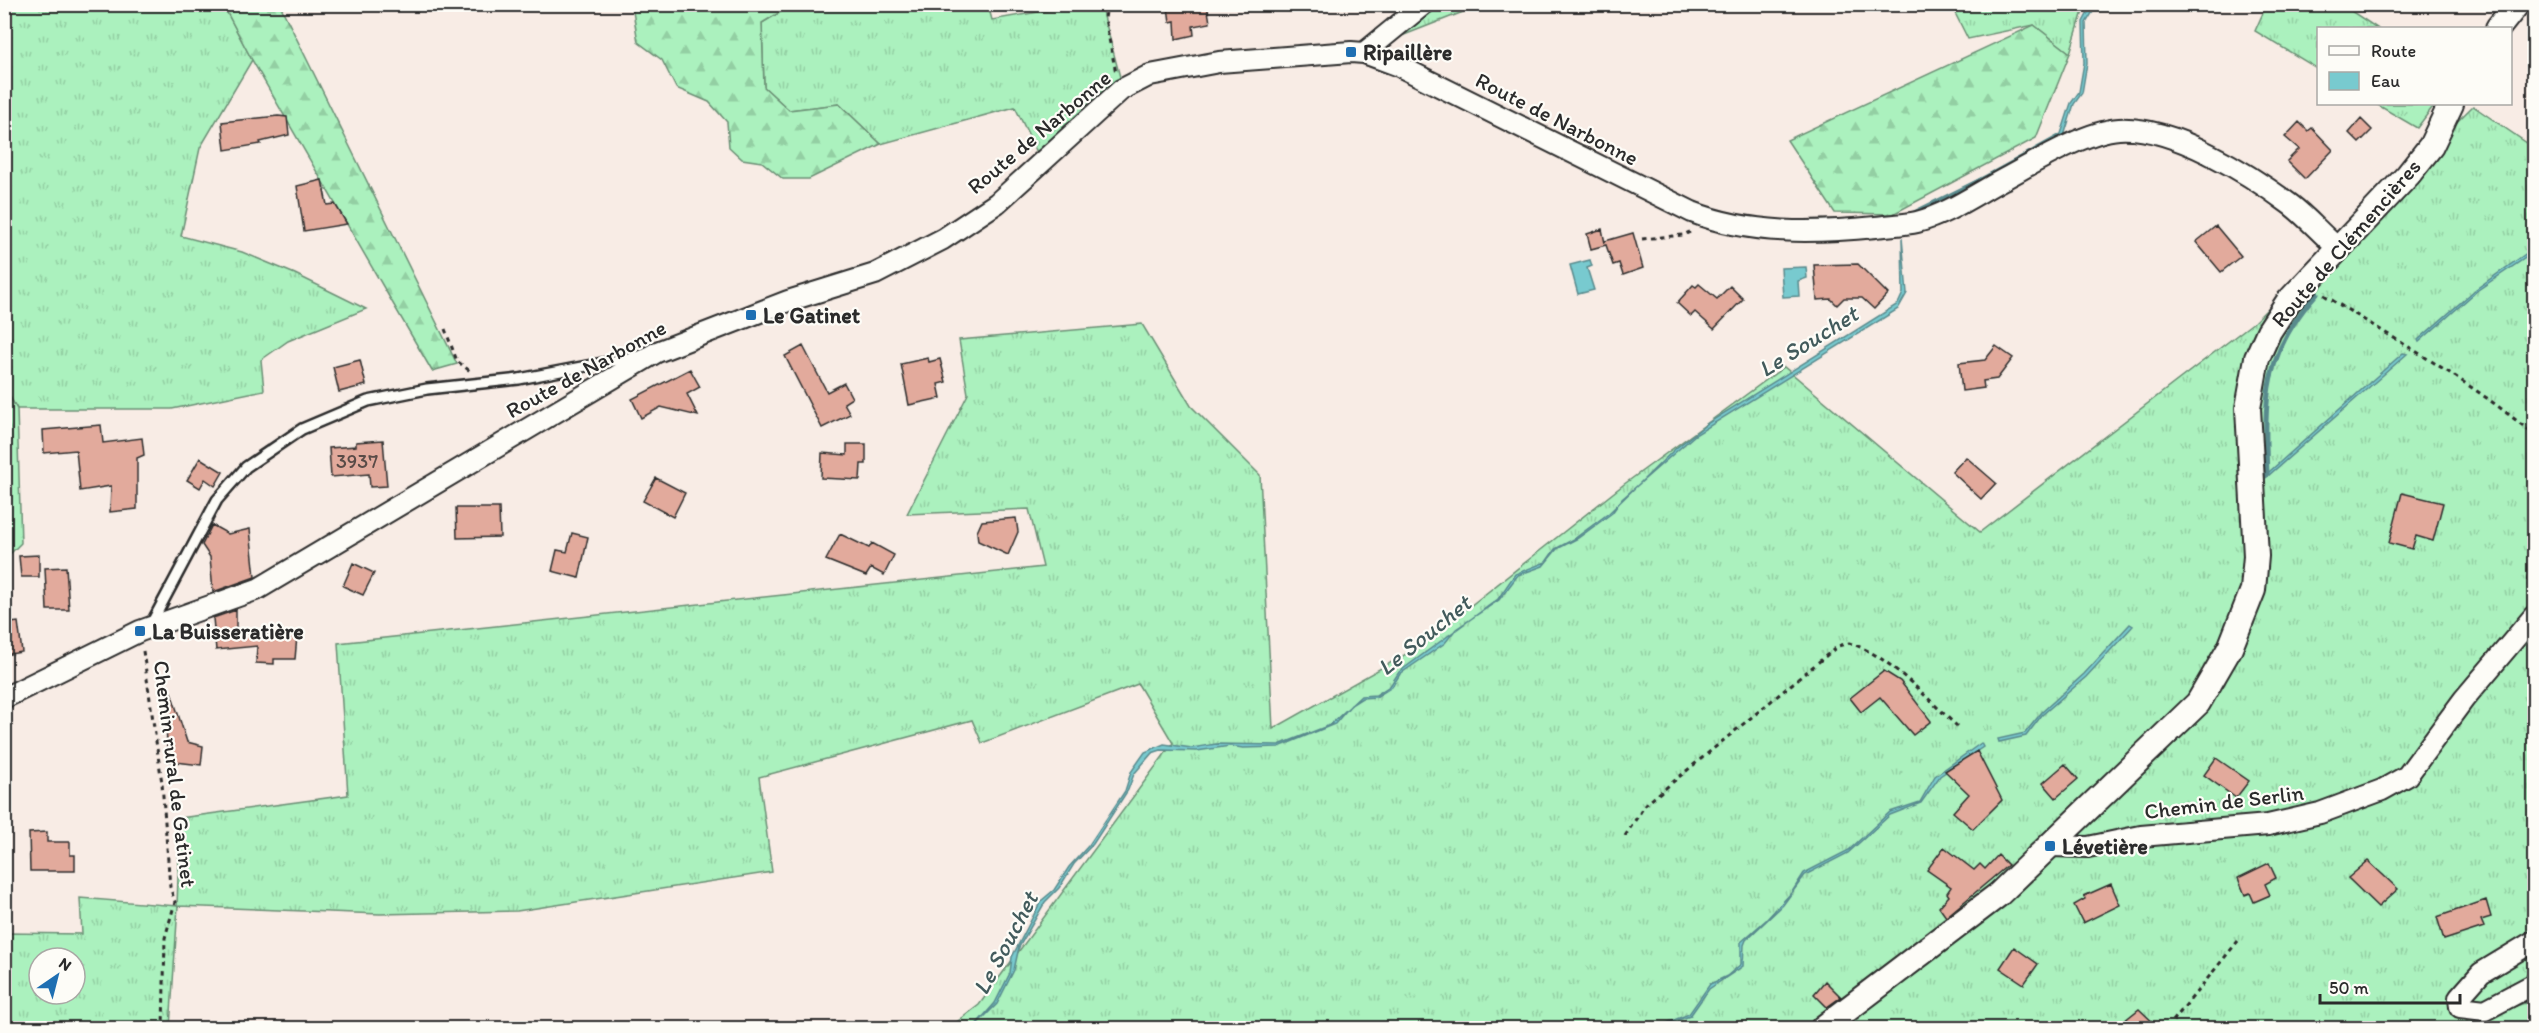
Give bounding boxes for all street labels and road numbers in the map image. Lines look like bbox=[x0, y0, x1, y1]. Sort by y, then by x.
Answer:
street label: Route de Narbonne bbox=[962, 64, 1116, 200]
street label: Route de Narbonne bbox=[1471, 66, 1643, 172]
street label: Route de Clémencières bbox=[2265, 153, 2427, 333]
street label: Route de Narbonne bbox=[501, 314, 671, 424]
street label: Chemin rural de Gatinet bbox=[148, 659, 202, 889]
street label: Chemin de Serlin bbox=[2143, 779, 2306, 825]

